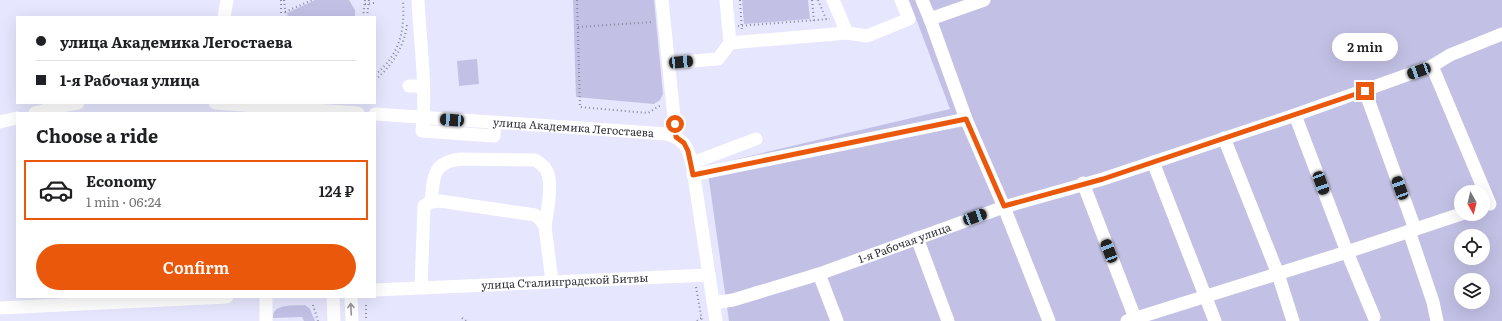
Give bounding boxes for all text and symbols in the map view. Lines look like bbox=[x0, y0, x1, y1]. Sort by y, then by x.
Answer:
text: улица Академика Легостаева bbox=[60, 30, 292, 53]
callout: 2 min bbox=[1332, 33, 1398, 61]
text: 2 min bbox=[1347, 37, 1383, 56]
car bbox=[669, 55, 693, 69]
car bbox=[1406, 61, 1432, 81]
text: 1-я Рабочая улица bbox=[60, 68, 200, 91]
route end bbox=[1356, 82, 1374, 100]
car bbox=[440, 113, 464, 127]
street label: улица Академика Легостаева bbox=[493, 113, 655, 140]
route start bbox=[666, 115, 684, 133]
text: Choose a ride bbox=[36, 122, 158, 149]
text: Economy bbox=[86, 169, 156, 192]
car bbox=[1311, 170, 1331, 196]
icon: car bbox=[38, 172, 74, 208]
car bbox=[1390, 175, 1410, 201]
text: 124 ₽ bbox=[319, 179, 354, 202]
north arrow bbox=[1454, 185, 1490, 221]
map controls bbox=[1454, 185, 1490, 309]
text: 1 min · 06:24 bbox=[86, 192, 161, 211]
car bbox=[962, 207, 988, 227]
street label: 1-я Рабочая улица bbox=[856, 218, 953, 266]
button: locate bbox=[1454, 229, 1490, 265]
car bbox=[1099, 238, 1119, 264]
button: Confirm bbox=[36, 244, 356, 290]
street label: улица Сталинградской Битвы bbox=[481, 269, 649, 292]
button: layers bbox=[1454, 273, 1490, 309]
one-way arrow bbox=[348, 303, 355, 316]

